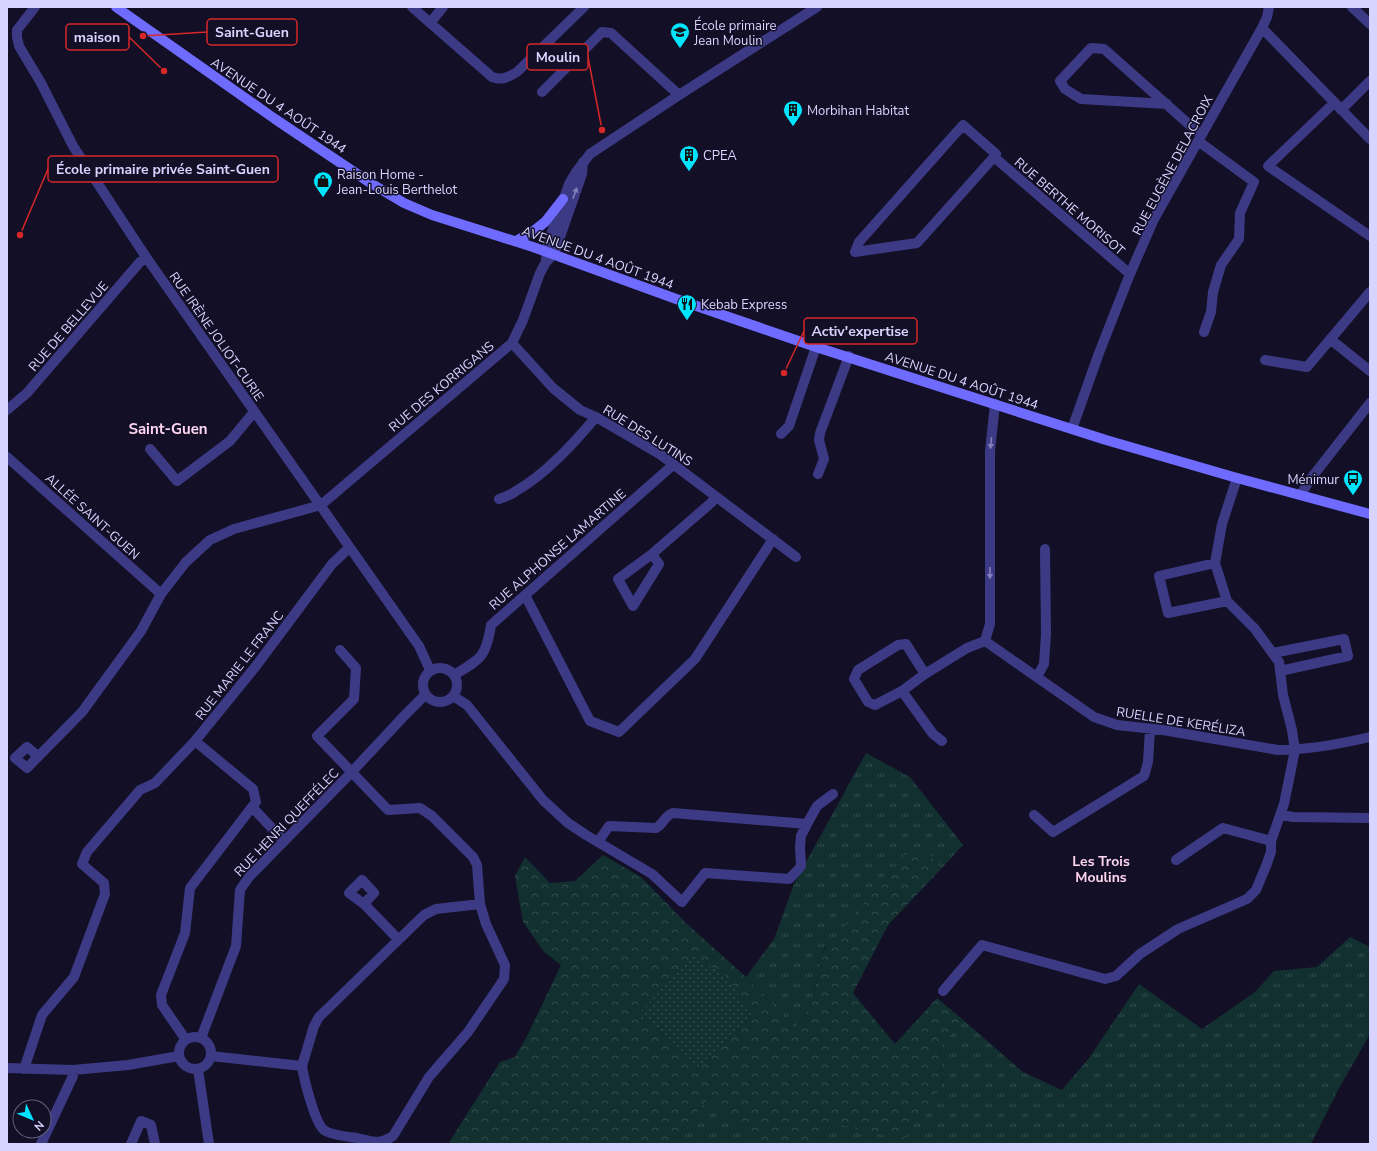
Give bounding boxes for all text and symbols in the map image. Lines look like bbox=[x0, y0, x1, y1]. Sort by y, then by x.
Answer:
place label: École primaire Jean Moulin bbox=[693, 16, 777, 50]
callout: Saint-Guen bbox=[207, 19, 297, 45]
school or university icon: École primaire Jean Moulin bbox=[669, 21, 691, 49]
text: Saint-Guen bbox=[215, 23, 289, 42]
callout: maison bbox=[66, 24, 129, 50]
text: maison bbox=[74, 28, 120, 47]
callout: Moulin bbox=[527, 44, 588, 70]
text: Moulin bbox=[536, 48, 580, 67]
street label: AVENUE DU 4 AOÛT 1944 bbox=[207, 53, 351, 158]
street label: RUE EUGÈNE DELACROIX bbox=[1127, 91, 1218, 239]
building icon: Morbihan Habitat bbox=[782, 99, 804, 127]
place label: Morbihan Habitat bbox=[807, 102, 909, 120]
building icon: CPEA bbox=[678, 144, 700, 172]
place label: CPEA bbox=[703, 147, 737, 165]
street label: RUE BERTHE MORISOT bbox=[1010, 154, 1129, 260]
callout: École primaire privée Saint-Guen bbox=[48, 156, 278, 182]
text: École primaire privée Saint-Guen bbox=[56, 160, 270, 179]
place label: Raison Home - Jean-Louis Berthelot bbox=[336, 166, 458, 199]
shop icon: Raison Home - Jean-Louis Berthelot bbox=[312, 170, 334, 198]
one-way arrow bbox=[572, 187, 578, 199]
street label: AVENUE DU 4 AOÛT 1944 bbox=[519, 221, 676, 294]
street label: RUE IRÈNE JOLIOT-CURIE bbox=[165, 268, 268, 405]
street label: RUE DE BELLEVUE bbox=[25, 278, 113, 375]
restaurant icon: Kebab Express bbox=[676, 293, 698, 321]
place label: Kebab Express bbox=[701, 296, 787, 314]
callout: Activ'expertise bbox=[804, 318, 917, 344]
text: Activ'expertise bbox=[811, 322, 909, 341]
street label: RUE DES KORRIGANS bbox=[385, 337, 498, 436]
street label: AVENUE DU 4 AOÛT 1944 bbox=[883, 347, 1041, 414]
street label: RUE DES LUTINS bbox=[599, 401, 696, 471]
district label: Saint-Guen bbox=[128, 419, 208, 439]
one-way arrow bbox=[988, 437, 994, 449]
bus stop icon: Ménimur bbox=[1342, 468, 1364, 496]
street label: ALLÉE SAINT-GUEN bbox=[41, 469, 144, 564]
place label: Ménimur bbox=[1287, 471, 1339, 489]
street label: RUE ALPHONSE LAMARTINE bbox=[485, 485, 630, 614]
one-way arrow bbox=[987, 567, 993, 580]
street label: RUE MARIE LE FRANC bbox=[191, 607, 288, 724]
street label: RUELLE DE KERÉLIZA bbox=[1115, 702, 1247, 741]
street label: RUE HENRI QUEFFÉLEC bbox=[230, 764, 343, 881]
district label: Les Trois Moulins bbox=[1072, 852, 1130, 887]
north arrow bbox=[12, 1099, 52, 1139]
text: N bbox=[31, 1117, 47, 1134]

